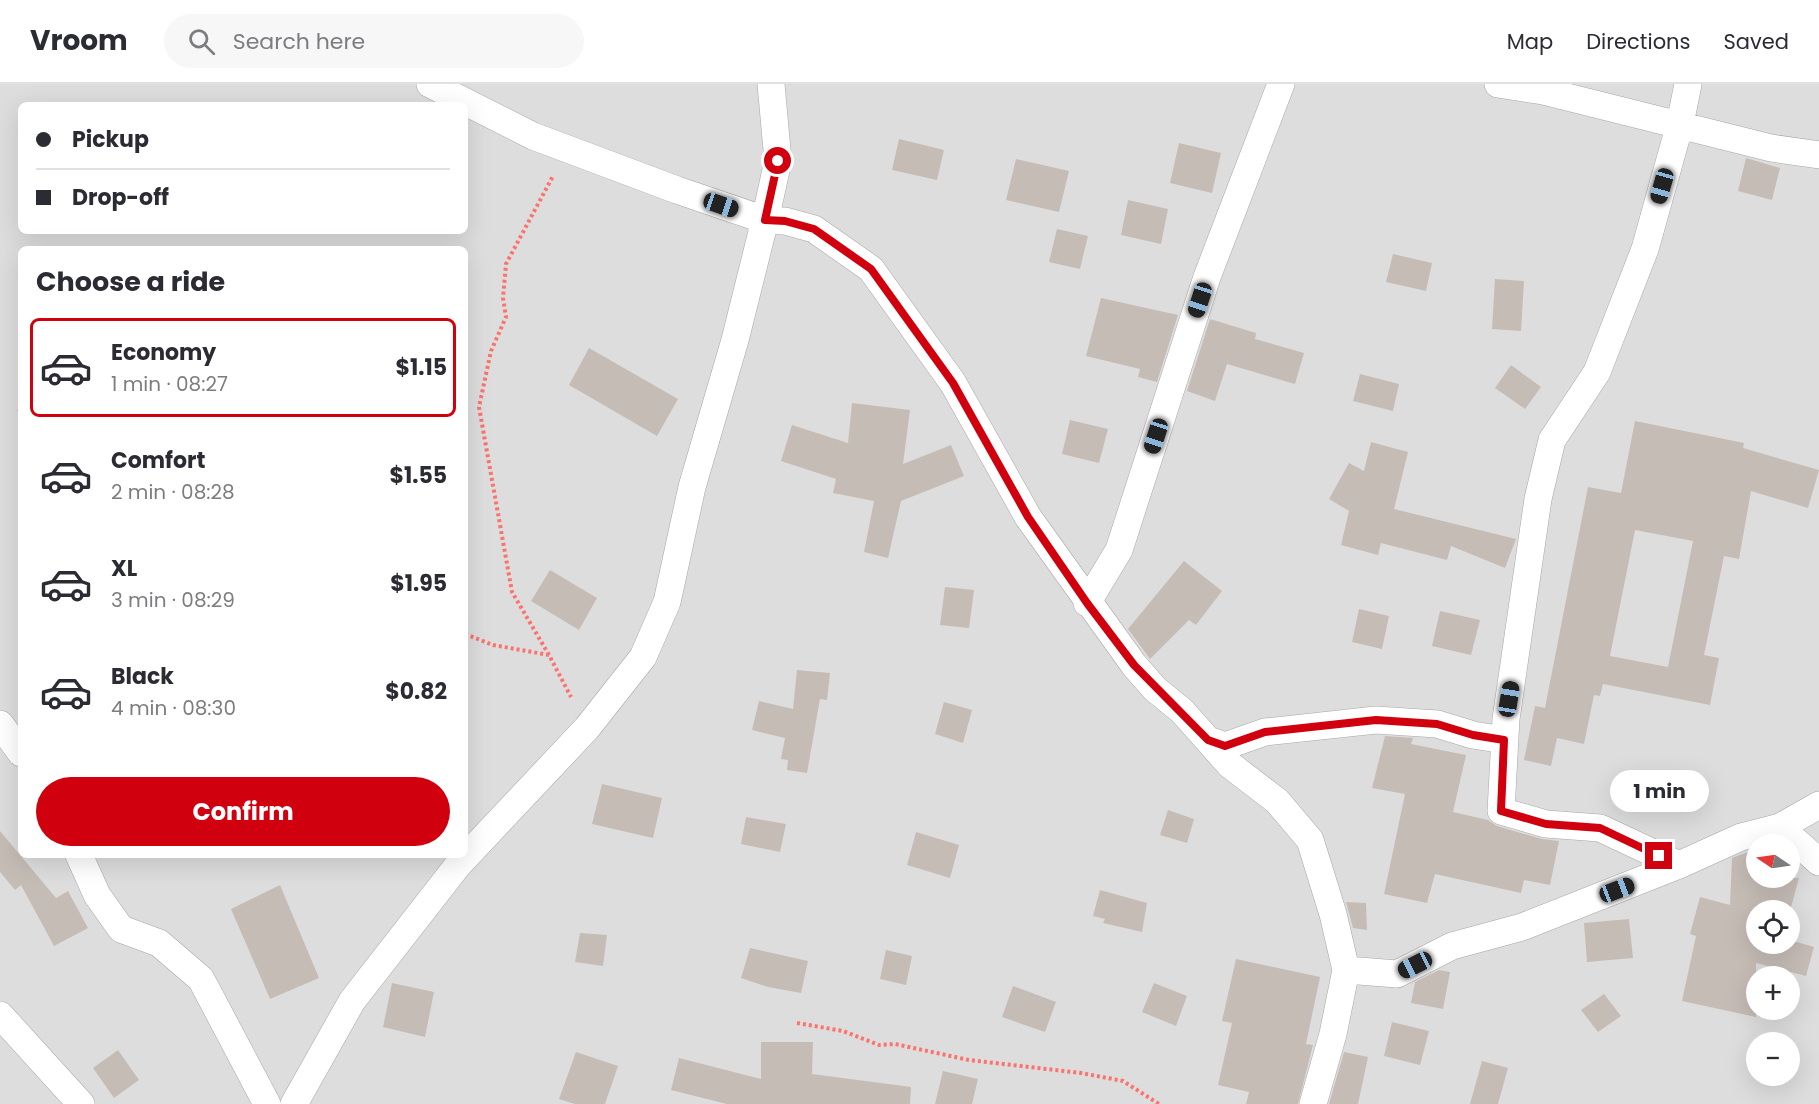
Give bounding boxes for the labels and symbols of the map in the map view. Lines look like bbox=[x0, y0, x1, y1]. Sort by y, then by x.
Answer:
route start bbox=[764, 147, 791, 174]
car bbox=[1648, 166, 1676, 206]
car bbox=[701, 191, 741, 219]
car bbox=[1186, 280, 1214, 320]
car bbox=[1142, 416, 1170, 456]
car bbox=[1497, 680, 1521, 718]
callout: 1 min bbox=[1610, 769, 1708, 811]
north arrow bbox=[1746, 834, 1800, 888]
route end bbox=[1645, 842, 1672, 869]
car bbox=[1597, 875, 1637, 905]
car bbox=[1395, 949, 1435, 981]

